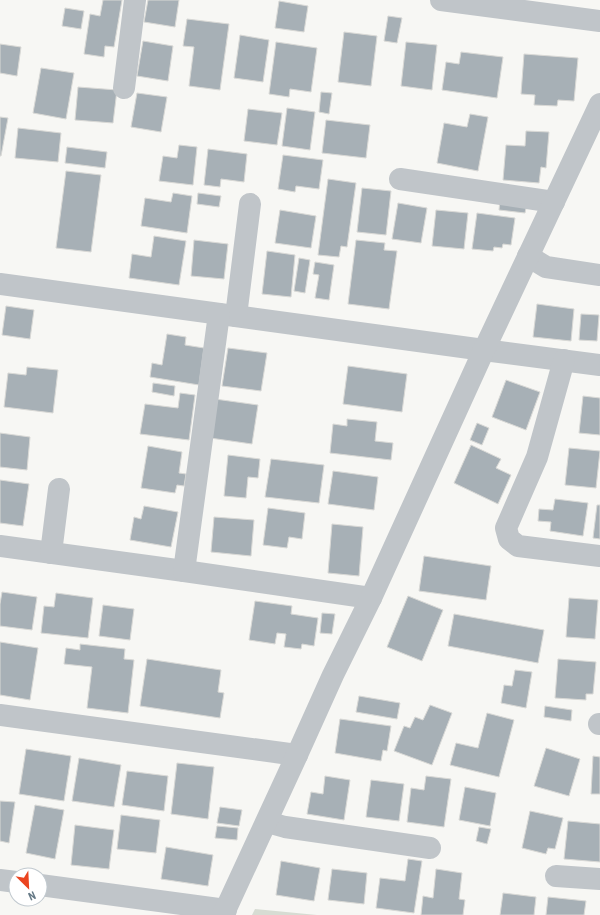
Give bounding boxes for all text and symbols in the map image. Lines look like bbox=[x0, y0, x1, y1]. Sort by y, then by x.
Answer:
north arrow bbox=[8, 867, 48, 907]
text: N bbox=[26, 888, 38, 903]

